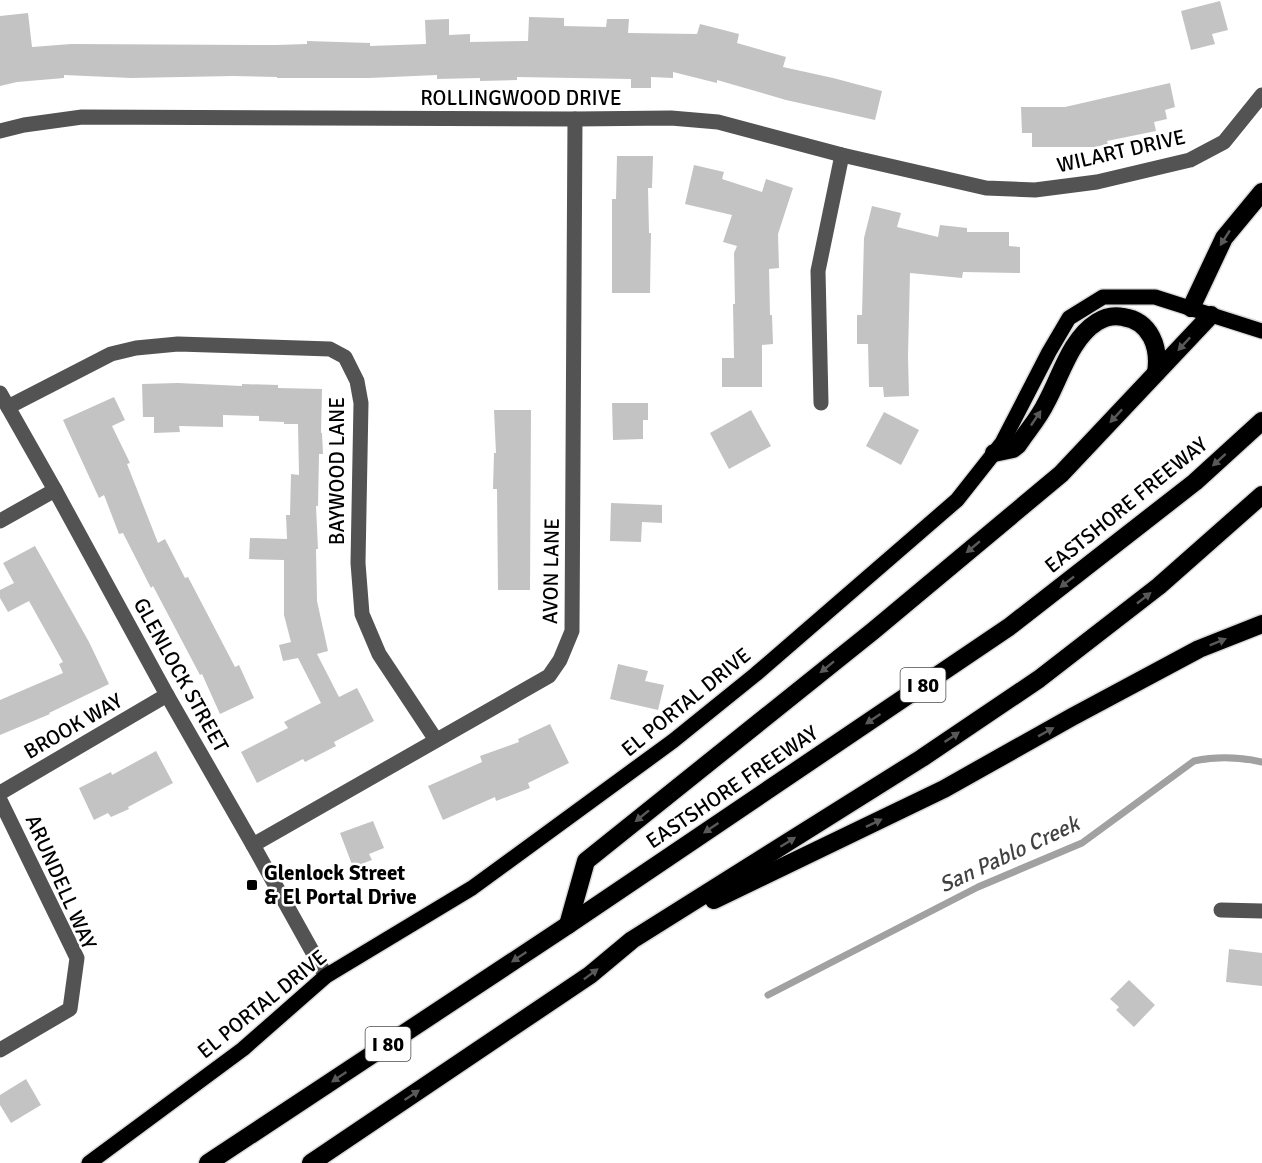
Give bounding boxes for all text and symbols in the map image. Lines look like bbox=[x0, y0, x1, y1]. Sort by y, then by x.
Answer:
street label: ROLLINGWOOD DRIVE bbox=[420, 85, 622, 111]
street label: WILART DRIVE bbox=[1054, 124, 1188, 178]
one-way arrow bbox=[1220, 230, 1231, 246]
one-way arrow bbox=[1177, 337, 1191, 352]
street label: BAYWOOD LANE bbox=[324, 397, 350, 545]
one-way arrow bbox=[1109, 408, 1123, 423]
one-way arrow bbox=[1030, 411, 1042, 427]
street label: EASTSHORE FREEWAY bbox=[1039, 431, 1213, 579]
one-way arrow bbox=[1211, 453, 1226, 467]
street label: AVON LANE bbox=[537, 518, 565, 624]
one-way arrow bbox=[965, 541, 981, 554]
one-way arrow bbox=[1059, 576, 1074, 588]
one-way arrow bbox=[1136, 591, 1152, 604]
street label: GLENLOCK STREET bbox=[128, 593, 235, 757]
one-way arrow bbox=[1209, 636, 1227, 646]
street label: EL PORTAL DRIVE bbox=[616, 642, 756, 762]
one-way arrow bbox=[819, 661, 835, 674]
road number: I 80 bbox=[900, 668, 946, 702]
street label: BROOK WAY bbox=[19, 687, 127, 765]
one-way arrow bbox=[865, 713, 881, 724]
street label: EASTSHORE FREEWAY bbox=[641, 720, 823, 854]
one-way arrow bbox=[1037, 727, 1054, 737]
one-way arrow bbox=[944, 732, 961, 743]
one-way arrow bbox=[635, 809, 650, 821]
water label: San Pablo Creek bbox=[935, 809, 1085, 898]
street label: ARUNDELL WAY bbox=[20, 811, 102, 954]
one-way arrow bbox=[865, 819, 882, 828]
one-way arrow bbox=[704, 822, 720, 834]
one-way arrow bbox=[780, 837, 796, 848]
place label: Glenlock Street & El Portal Drive bbox=[264, 860, 417, 910]
marker: Glenlock Street & El Portal Drive bbox=[245, 878, 259, 892]
street label: EL PORTAL DRIVE bbox=[192, 944, 332, 1064]
one-way arrow bbox=[511, 952, 527, 963]
one-way arrow bbox=[583, 968, 598, 980]
road number: I 80 bbox=[366, 1027, 410, 1061]
one-way arrow bbox=[331, 1071, 347, 1083]
one-way arrow bbox=[404, 1090, 420, 1101]

